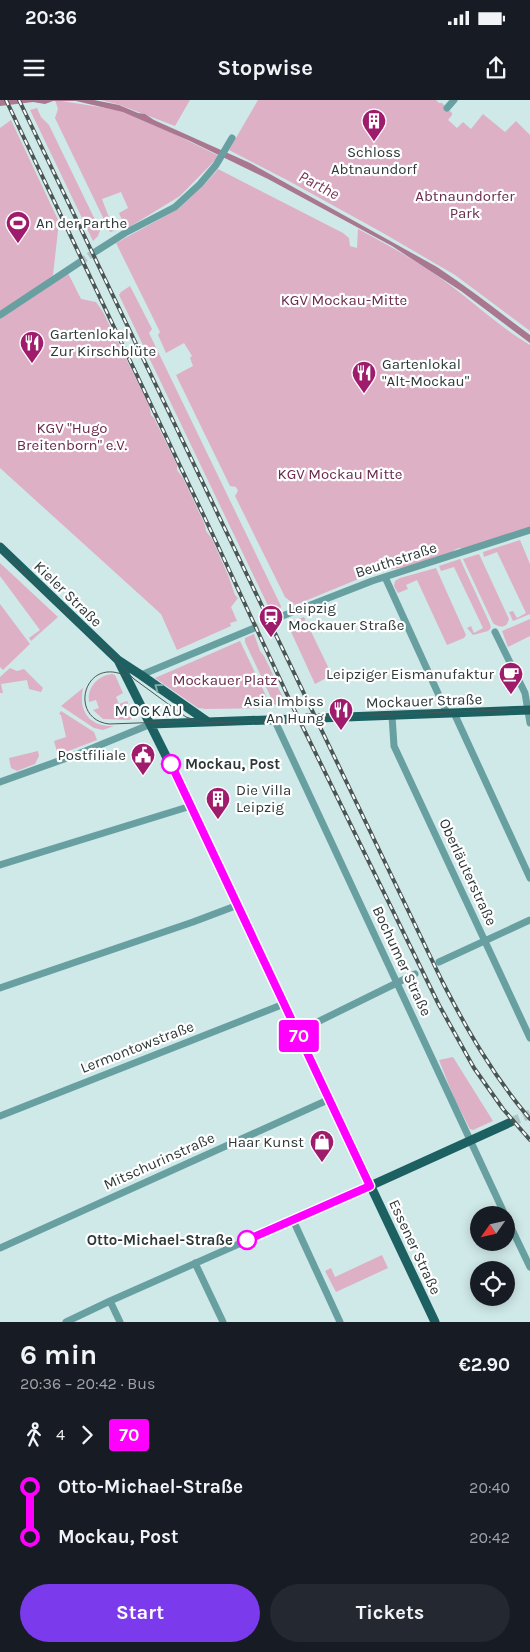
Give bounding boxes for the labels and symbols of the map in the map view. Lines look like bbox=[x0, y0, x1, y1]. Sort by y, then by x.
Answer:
building icon: Schloss Abtnaundorf bbox=[361, 108, 387, 142]
place label: Schloss Abtnaundorf bbox=[331, 143, 418, 178]
water label: Parthe bbox=[296, 167, 343, 204]
park label: Abtnaundorfer Park bbox=[415, 187, 515, 222]
sports icon: An der Parthe bbox=[5, 210, 31, 244]
place label: An der Parthe bbox=[36, 214, 127, 232]
park label: KGV Mockau-Mitte bbox=[281, 291, 407, 309]
place label: Gartenlokal Zur Kirschblüte bbox=[50, 325, 156, 360]
restaurant icon: Gartenlokal Zur Kirschblüte bbox=[19, 330, 45, 364]
place label: Gartenlokal "Alt-Mockau" bbox=[382, 355, 470, 390]
restaurant icon: Gartenlokal "Alt-Mockau" bbox=[351, 360, 377, 394]
park label: KGV "Hugo Breitenborn" e.V. bbox=[17, 419, 128, 454]
park label: KGV Mockau Mitte bbox=[278, 465, 402, 483]
street label: Beuthstraße bbox=[353, 538, 439, 582]
street label: Kieler Straße bbox=[30, 557, 106, 631]
place label: Leipzig Mockauer Straße bbox=[288, 599, 404, 634]
station icon: Leipzig Mockauer Straße bbox=[258, 604, 284, 638]
cafe icon: Leipziger Eismanufaktur bbox=[498, 661, 524, 695]
place label: Leipziger Eismanufaktur bbox=[326, 665, 495, 683]
park label: Mockauer Platz bbox=[173, 671, 277, 689]
one-way arrow bbox=[154, 684, 164, 693]
street label: Mockauer Straße bbox=[366, 690, 482, 712]
place label: Asia Imbiss An Hung bbox=[244, 692, 325, 727]
restaurant icon: Asia Imbiss An Hung bbox=[328, 697, 354, 731]
district label: MOCKAU bbox=[114, 701, 184, 720]
public building icon: Postfiliale bbox=[130, 742, 156, 776]
place label: Postfiliale bbox=[58, 746, 126, 764]
marker: Mockau, Post bbox=[161, 754, 181, 774]
place label: Mockau, Post bbox=[185, 755, 280, 773]
place label: Die Villa Leipzig bbox=[236, 781, 291, 816]
building icon: Die Villa Leipzig bbox=[205, 786, 231, 820]
street label: Oberläuterstraße bbox=[435, 816, 501, 928]
street label: Bochumer Straße bbox=[369, 903, 435, 1019]
street label: Lermontowstraße bbox=[78, 1017, 196, 1077]
line badge: 70 bbox=[276, 1020, 322, 1052]
street label: Mitschurinstraße bbox=[101, 1128, 217, 1194]
shop icon: Haar Kunst bbox=[309, 1129, 335, 1163]
place label: Haar Kunst bbox=[228, 1133, 304, 1151]
street label: Essener Straße bbox=[385, 1197, 445, 1297]
north arrow bbox=[470, 1206, 515, 1251]
marker: Otto-Michael-Straße bbox=[237, 1230, 257, 1250]
place label: Otto-Michael-Straße bbox=[87, 1231, 233, 1249]

